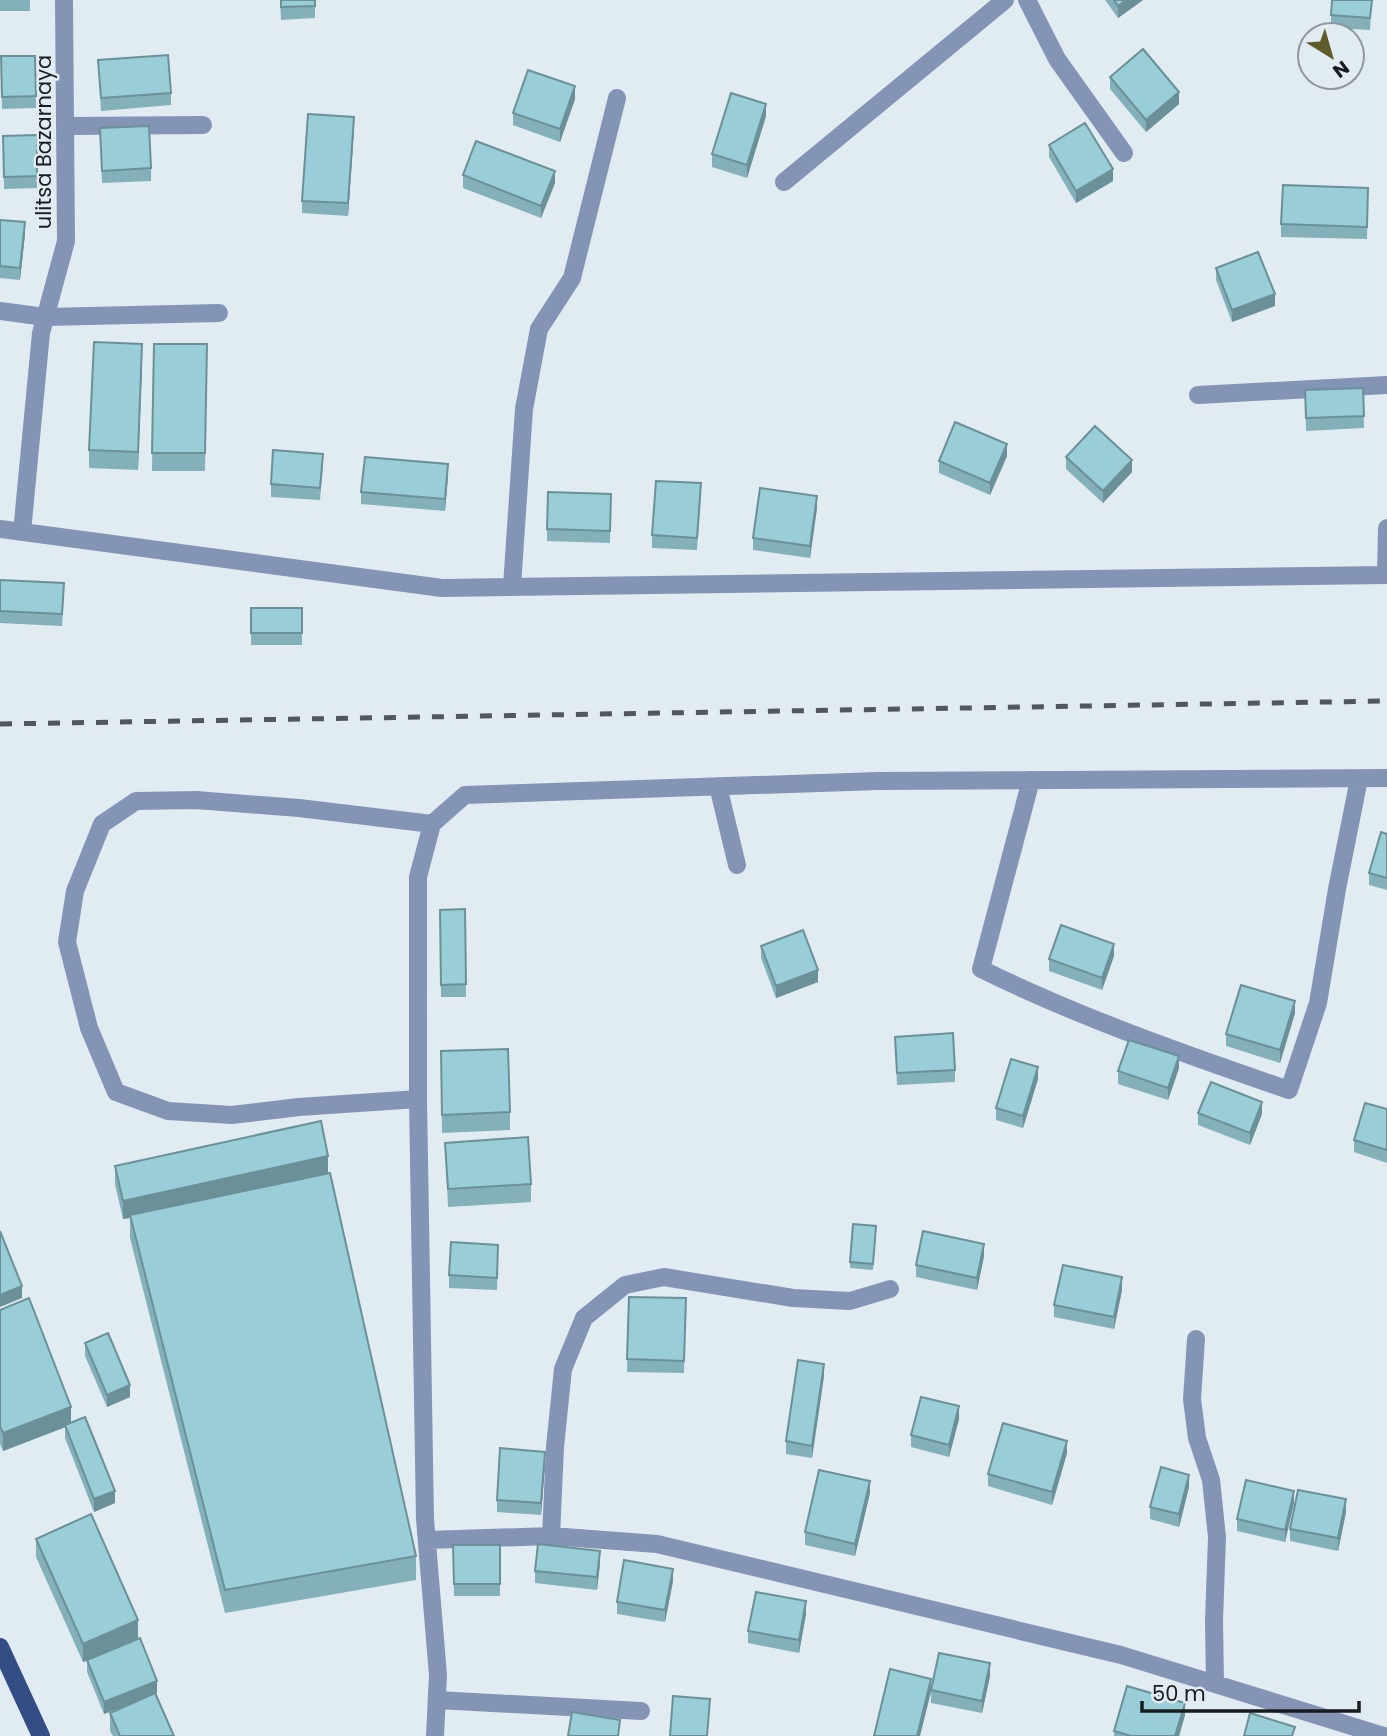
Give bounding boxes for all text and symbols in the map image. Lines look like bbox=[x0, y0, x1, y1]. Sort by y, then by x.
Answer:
north arrow bbox=[1296, 21, 1366, 91]
text: N bbox=[1327, 54, 1355, 84]
street label: ulitsa Bazarnaya bbox=[29, 55, 58, 229]
scale bar bbox=[1142, 1670, 1359, 1714]
text: 50 m bbox=[1152, 1679, 1206, 1708]

